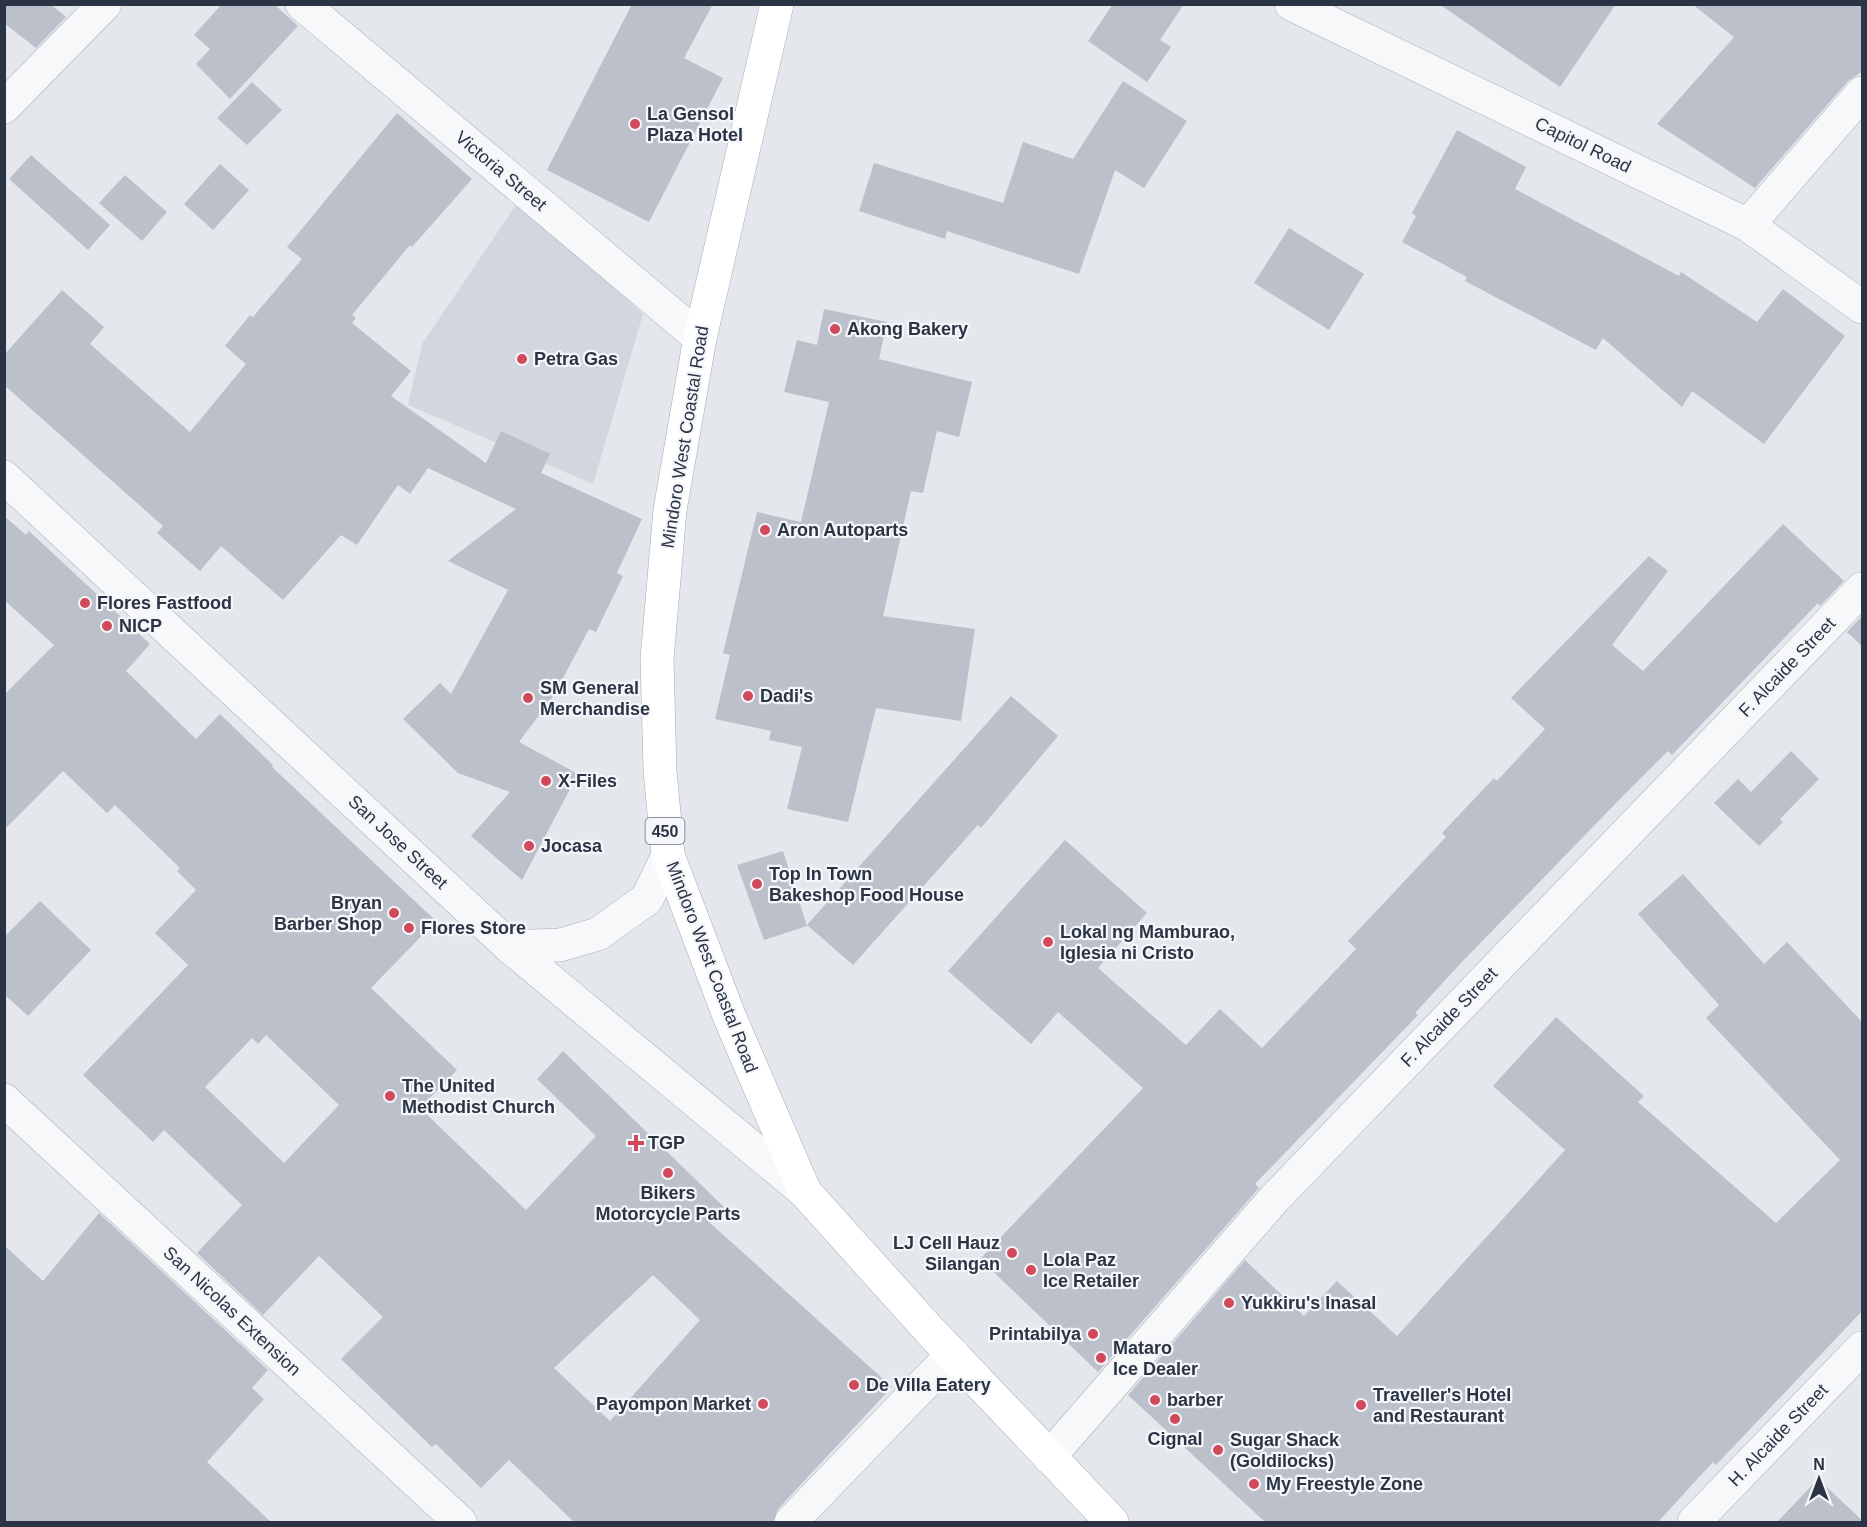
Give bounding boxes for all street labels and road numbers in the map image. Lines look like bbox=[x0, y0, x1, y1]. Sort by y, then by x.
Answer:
street label: Capitol Road bbox=[1532, 113, 1634, 177]
street label: Victoria Street bbox=[451, 127, 551, 215]
street label: Mindoro West Coastal Road bbox=[658, 324, 712, 550]
street label: F. Alcaide Street bbox=[1735, 613, 1839, 721]
street label: San Jose Street bbox=[344, 791, 452, 893]
road number: 450 bbox=[646, 818, 684, 844]
street label: Mindoro West Coastal Road bbox=[662, 858, 762, 1076]
street label: F. Alcaide Street bbox=[1397, 963, 1501, 1071]
street label: San Nicolas Extension bbox=[159, 1242, 305, 1380]
street label: H. Alcaide Street bbox=[1724, 1380, 1832, 1490]

